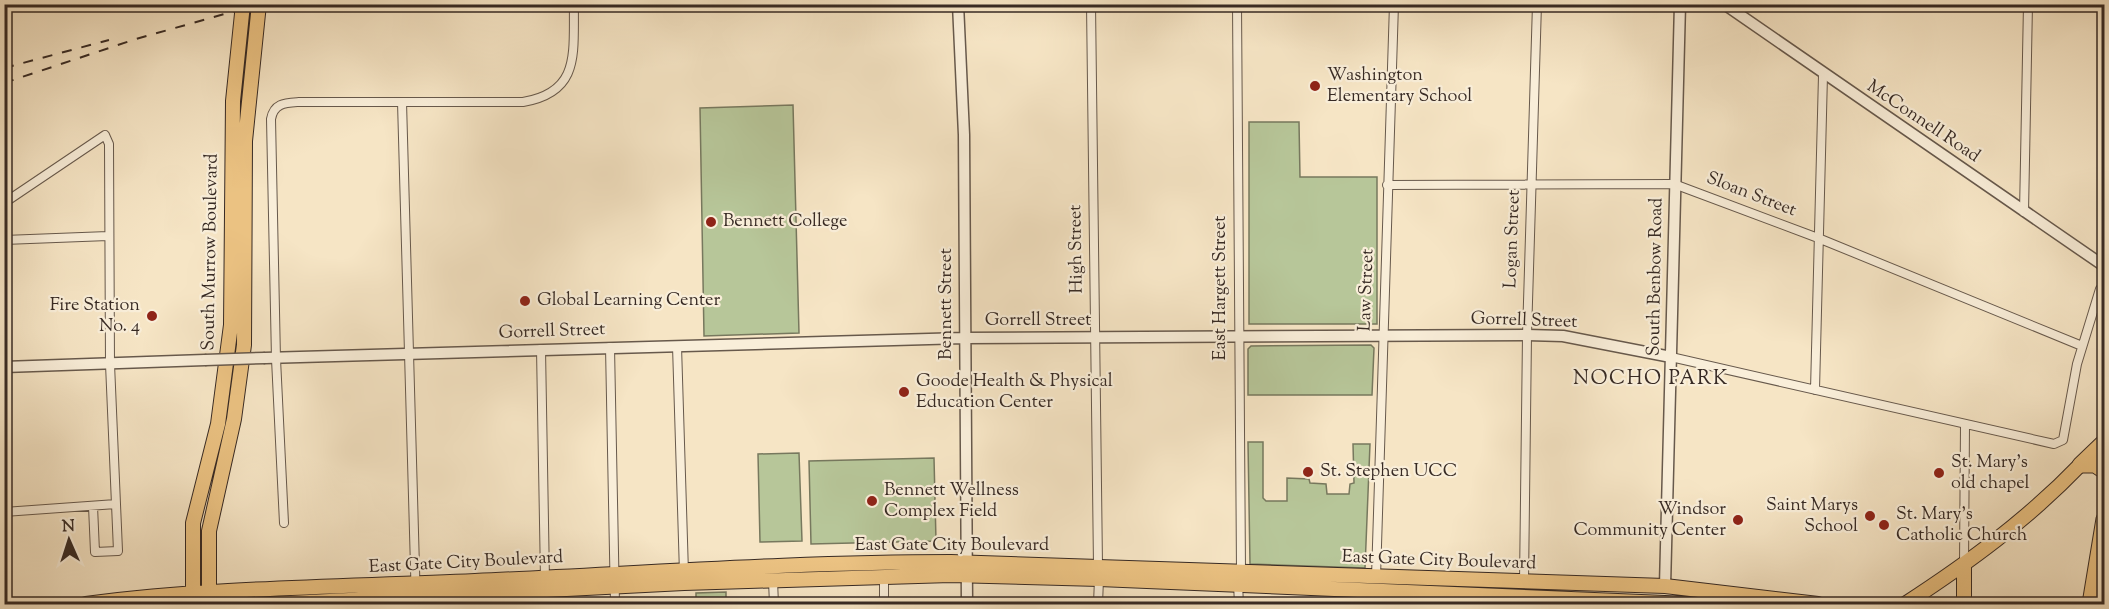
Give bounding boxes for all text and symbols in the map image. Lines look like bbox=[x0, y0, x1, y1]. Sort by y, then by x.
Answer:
place label: Washington Elementary School bbox=[1327, 63, 1472, 110]
street label: McConnell Road bbox=[1861, 74, 1985, 170]
marker: Washington Elementary School bbox=[1308, 79, 1322, 93]
street label: South Murrow Boulevard bbox=[196, 153, 226, 351]
street label: Sloan Street bbox=[1702, 166, 1800, 224]
street label: Logan Street bbox=[1498, 189, 1528, 289]
street label: South Benbow Road bbox=[1642, 197, 1670, 357]
street label: High Street bbox=[1063, 204, 1091, 294]
place label: Bennett College bbox=[723, 209, 847, 235]
marker: Bennett College bbox=[704, 215, 718, 229]
street label: East Hargett Street bbox=[1208, 216, 1234, 360]
street label: Bennett Street bbox=[934, 248, 960, 360]
street label: Law Street bbox=[1353, 248, 1381, 332]
place label: Global Learning Center bbox=[537, 288, 720, 314]
place label: Fire Station No. 4 bbox=[50, 293, 140, 340]
marker: Global Learning Center bbox=[518, 294, 532, 308]
street label: Gorrell Street bbox=[1470, 306, 1578, 336]
street label: Gorrell Street bbox=[985, 308, 1091, 334]
marker: Fire Station No. 4 bbox=[145, 309, 159, 323]
street label: Gorrell Street bbox=[498, 317, 606, 347]
district label: NOCHO PARK bbox=[1573, 365, 1729, 394]
place label: Goode Health & Physical Education Center bbox=[916, 369, 1113, 416]
marker: Goode Health & Physical Education Center bbox=[897, 385, 911, 399]
place label: St. Mary's old chapel bbox=[1951, 450, 2030, 497]
place label: St. Stephen UCC bbox=[1320, 459, 1457, 485]
marker: St. Stephen UCC bbox=[1301, 465, 1315, 479]
marker: St. Mary's old chapel bbox=[1932, 466, 1946, 480]
place label: Bennett Wellness Complex Field bbox=[884, 478, 1019, 525]
place label: Saint Marys School bbox=[1766, 493, 1858, 540]
marker: Bennett Wellness Complex Field bbox=[865, 494, 879, 508]
place label: Windsor Community Center bbox=[1573, 497, 1726, 544]
place label: St. Mary's Catholic Church bbox=[1896, 502, 2028, 549]
marker: Saint Marys School bbox=[1863, 509, 1877, 523]
north arrow bbox=[39, 510, 99, 570]
marker: Windsor Community Center bbox=[1731, 513, 1745, 527]
text: N bbox=[61, 516, 76, 539]
marker: St. Mary's Catholic Church bbox=[1877, 518, 1891, 532]
street label: East Gate City Boulevard bbox=[855, 533, 1049, 559]
street label: East Gate City Boulevard bbox=[368, 545, 564, 581]
street label: East Gate City Boulevard bbox=[1341, 545, 1537, 577]

